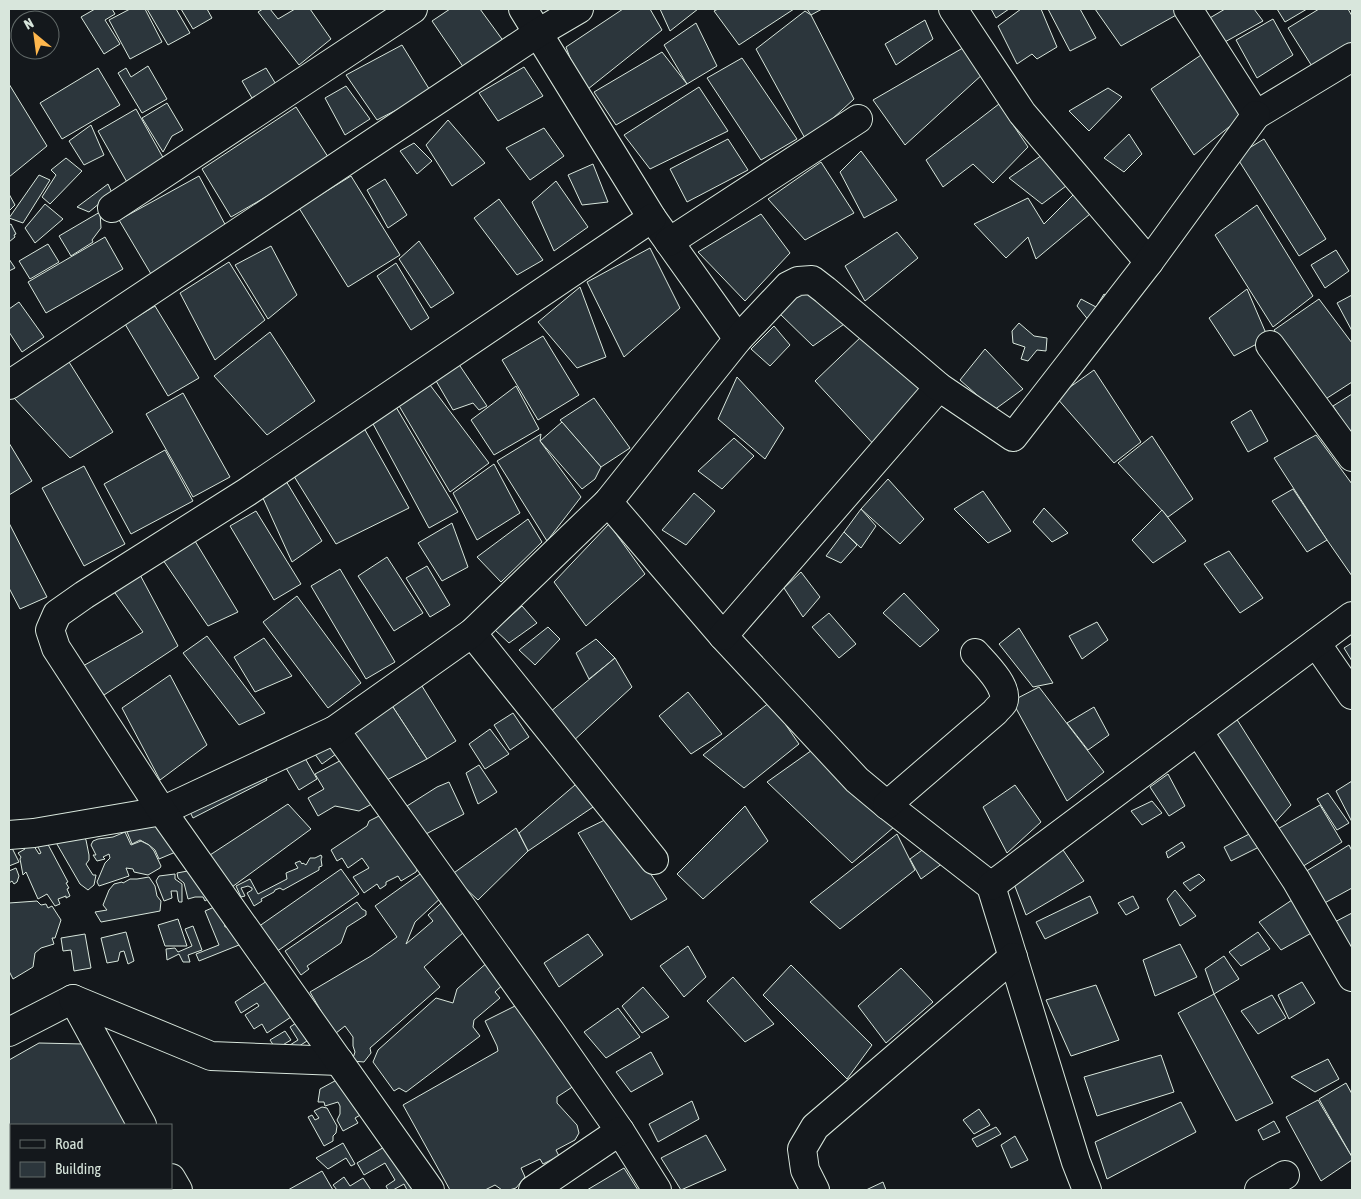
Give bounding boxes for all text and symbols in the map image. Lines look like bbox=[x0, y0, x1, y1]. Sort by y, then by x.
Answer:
north arrow bbox=[10, 10, 60, 60]
text: N bbox=[21, 15, 36, 33]
legend bbox=[10, 1124, 172, 1189]
text: Road bbox=[55, 1135, 84, 1152]
text: Building bbox=[55, 1160, 101, 1177]

